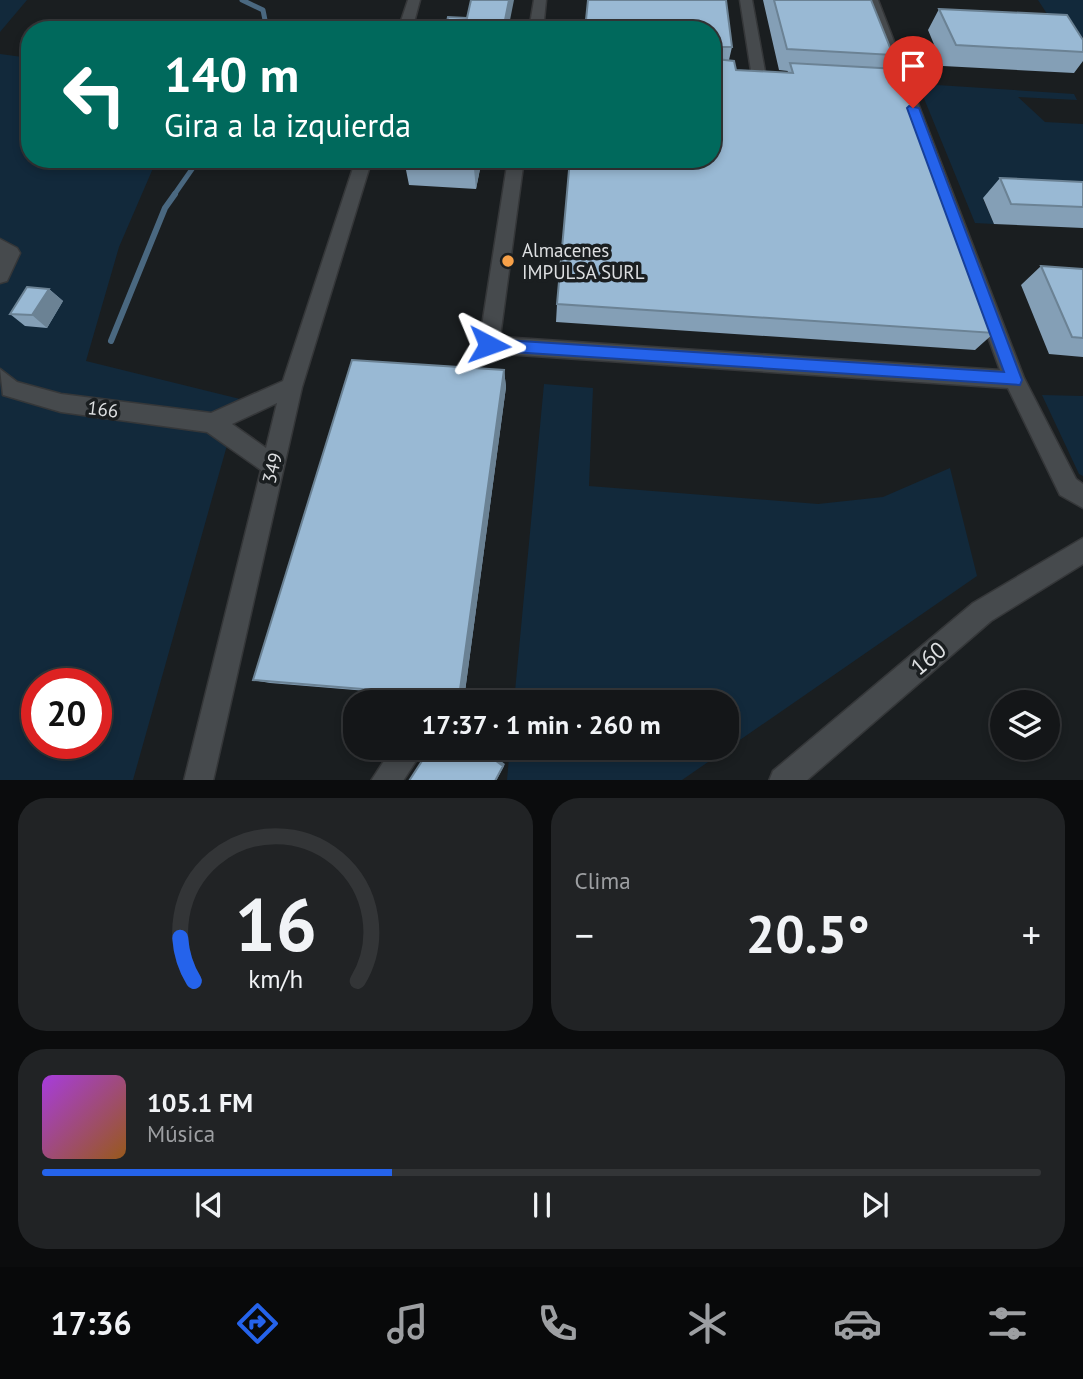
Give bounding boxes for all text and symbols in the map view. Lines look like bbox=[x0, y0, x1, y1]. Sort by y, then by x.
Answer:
pin bbox=[883, 36, 943, 108]
text: 140 m bbox=[164, 42, 299, 106]
icon: arrive bbox=[894, 47, 932, 85]
icon: left bbox=[49, 49, 140, 140]
text: Gira a la izquierda bbox=[164, 104, 411, 146]
place label: Almacenes IMPULSA SURL bbox=[522, 238, 645, 284]
marker: Almacenes IMPULSA SURL bbox=[500, 253, 516, 269]
position arrow bbox=[452, 308, 526, 382]
street label: 166 bbox=[86, 395, 120, 423]
street label: 349 bbox=[257, 450, 287, 486]
street label: 160 bbox=[904, 635, 952, 681]
speed limit sign: 20 bbox=[21, 668, 112, 759]
map controls bbox=[990, 690, 1060, 760]
button: layers bbox=[990, 690, 1060, 760]
text: 17:37 · 1 min · 260 m bbox=[421, 708, 661, 741]
text: Clima bbox=[575, 866, 631, 895]
text: 16 bbox=[234, 877, 317, 971]
text: 20.5° bbox=[746, 900, 870, 967]
text: − bbox=[575, 910, 594, 959]
text: + bbox=[1022, 910, 1041, 959]
text: km/h bbox=[248, 962, 303, 994]
text: 105.1 FM bbox=[147, 1086, 253, 1119]
text: Música bbox=[147, 1119, 215, 1148]
icon: previous bbox=[190, 1186, 228, 1224]
icon: pause bbox=[523, 1186, 561, 1224]
icon: next bbox=[856, 1186, 894, 1224]
icon: directions bbox=[233, 1299, 282, 1348]
icon: music bbox=[383, 1299, 432, 1348]
icon: phone bbox=[533, 1299, 582, 1348]
icon: climate bbox=[683, 1299, 732, 1348]
icon: car bbox=[833, 1299, 882, 1348]
icon: filters bbox=[983, 1299, 1032, 1348]
text: 17:36 bbox=[51, 1302, 132, 1344]

